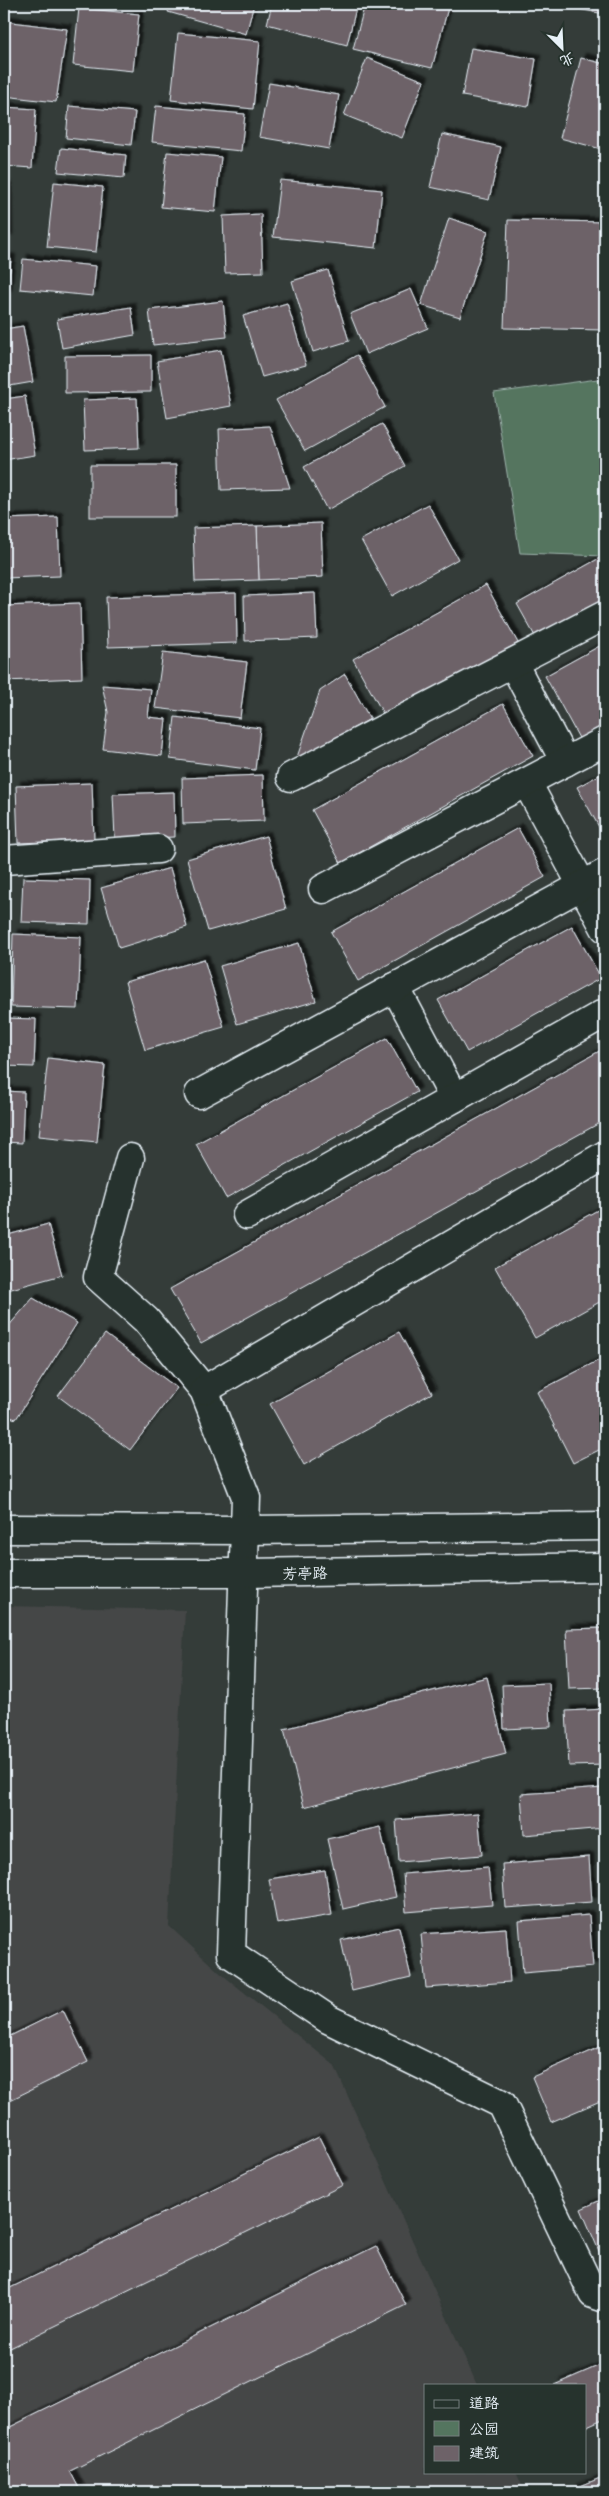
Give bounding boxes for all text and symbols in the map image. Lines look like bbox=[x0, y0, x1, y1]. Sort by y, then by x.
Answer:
north arrow bbox=[536, 22, 586, 72]
text: 北 bbox=[557, 48, 578, 73]
street label: 芳亭路 bbox=[282, 1560, 328, 1584]
legend bbox=[424, 2384, 586, 2474]
text: 道路 bbox=[469, 2390, 499, 2413]
text: 公园 bbox=[469, 2416, 499, 2439]
text: 建筑 bbox=[469, 2440, 499, 2463]

